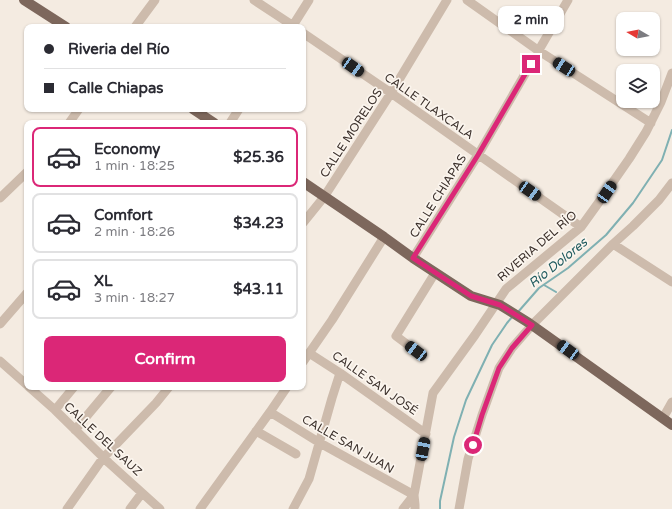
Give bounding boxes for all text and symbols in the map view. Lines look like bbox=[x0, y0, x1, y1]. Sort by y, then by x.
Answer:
callout: 2 min bbox=[498, 6, 564, 34]
text: 2 min bbox=[514, 12, 548, 28]
north arrow bbox=[616, 12, 660, 56]
map controls bbox=[616, 12, 660, 108]
text: Riveria del Río bbox=[68, 40, 170, 58]
car bbox=[340, 55, 366, 79]
route end bbox=[522, 55, 540, 73]
car bbox=[551, 55, 577, 79]
button: layers bbox=[616, 64, 660, 108]
street label: CALLE TLAXCALA bbox=[382, 70, 476, 142]
text: Calle Chiapas bbox=[68, 79, 164, 97]
street label: CALLE MORELOS bbox=[317, 86, 385, 180]
icon: car bbox=[46, 139, 82, 175]
text: Economy bbox=[94, 140, 160, 158]
text: $25.36 bbox=[233, 148, 284, 166]
street label: CALLE CHIAPAS bbox=[407, 152, 469, 240]
text: 1 min · 18:25 bbox=[94, 158, 175, 174]
car bbox=[517, 179, 543, 203]
car bbox=[595, 179, 619, 205]
icon: car bbox=[46, 205, 82, 241]
text: Comfort bbox=[94, 206, 153, 224]
street label: RIVERIA DEL RÍO bbox=[495, 208, 580, 284]
text: $34.23 bbox=[233, 214, 284, 232]
text: 2 min · 18:26 bbox=[94, 224, 175, 240]
water label: Río Dolores bbox=[525, 234, 591, 291]
icon: car bbox=[46, 271, 82, 307]
text: XL bbox=[94, 272, 113, 290]
text: $43.11 bbox=[233, 280, 284, 298]
text: 3 min · 18:27 bbox=[94, 290, 175, 306]
button: Confirm bbox=[44, 336, 286, 382]
car bbox=[555, 338, 581, 362]
car bbox=[403, 339, 429, 363]
street label: CALLE SAN JOSÉ bbox=[329, 348, 421, 418]
street label: CALLE DEL SAUZ bbox=[61, 399, 145, 479]
street label: CALLE SAN JUAN bbox=[299, 412, 397, 476]
car bbox=[415, 436, 431, 462]
route start bbox=[464, 436, 482, 454]

